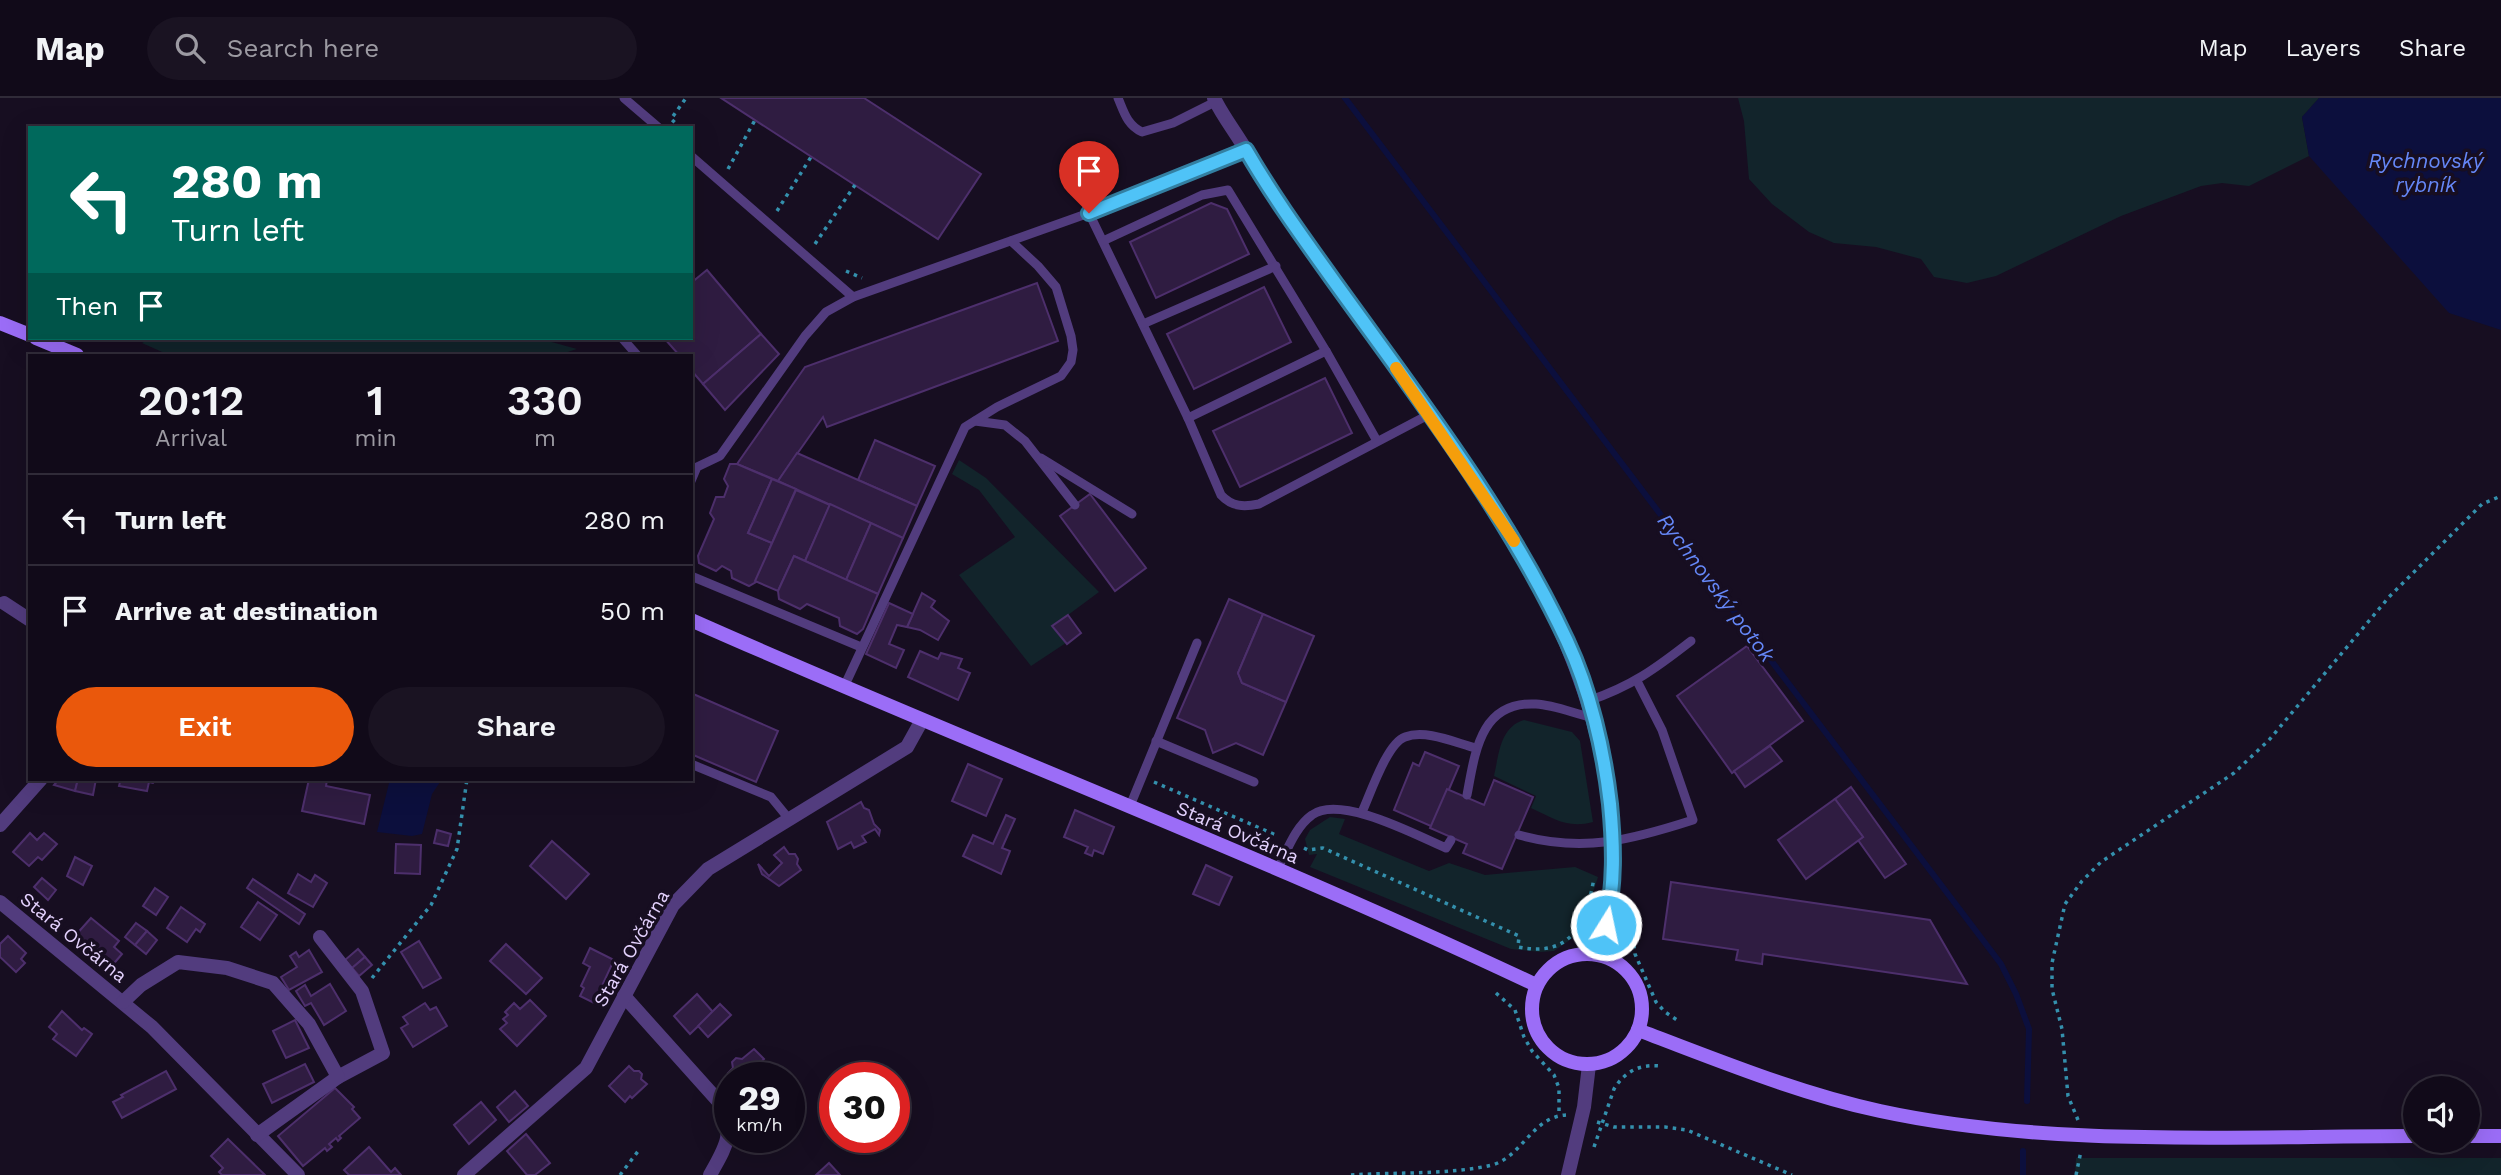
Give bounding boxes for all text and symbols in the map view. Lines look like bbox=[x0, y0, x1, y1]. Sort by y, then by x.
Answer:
search box bbox=[147, 17, 637, 80]
text: Map bbox=[35, 29, 105, 68]
icon: search bbox=[171, 29, 209, 67]
text: Search here bbox=[227, 33, 379, 63]
text: Map bbox=[2199, 34, 2247, 62]
text: Layers bbox=[2285, 34, 2361, 62]
text: Share bbox=[2399, 34, 2466, 62]
pin bbox=[1059, 141, 1119, 213]
water label: Rychnovský rybník bbox=[2368, 148, 2485, 197]
text: 280 m bbox=[171, 152, 323, 210]
icon: arrive bbox=[1070, 152, 1108, 190]
icon: left bbox=[56, 154, 147, 245]
text: Turn left bbox=[171, 211, 304, 249]
icon: arrive bbox=[132, 287, 170, 325]
text: Then bbox=[56, 291, 118, 321]
text: 20:12 bbox=[138, 376, 244, 425]
text: 1 bbox=[367, 376, 384, 425]
text: 330 bbox=[507, 376, 583, 425]
text: Arrival bbox=[155, 425, 227, 452]
text: min bbox=[354, 425, 397, 452]
text: m bbox=[534, 425, 556, 452]
icon: left bbox=[56, 501, 94, 539]
text: Turn left bbox=[115, 505, 226, 535]
text: 280 m bbox=[584, 505, 665, 535]
water label: Rychnovský potok bbox=[1652, 509, 1781, 667]
icon: arrive bbox=[56, 592, 94, 630]
text: Arrive at destination bbox=[115, 596, 378, 626]
text: 50 m bbox=[600, 596, 665, 626]
button: Exit bbox=[56, 687, 354, 767]
button: Share bbox=[368, 687, 665, 767]
street label: Stará Ovčárna bbox=[1173, 796, 1303, 869]
street label: Stará Ovčárna bbox=[589, 886, 674, 1011]
street label: Stará Ovčárna bbox=[16, 887, 132, 988]
position arrow bbox=[1569, 888, 1643, 962]
speed limit sign: 30 bbox=[819, 1062, 910, 1153]
map controls bbox=[2403, 1076, 2480, 1153]
button: sound bbox=[2403, 1076, 2480, 1153]
text: 29 bbox=[738, 1077, 781, 1119]
text: km/h bbox=[736, 1114, 783, 1135]

